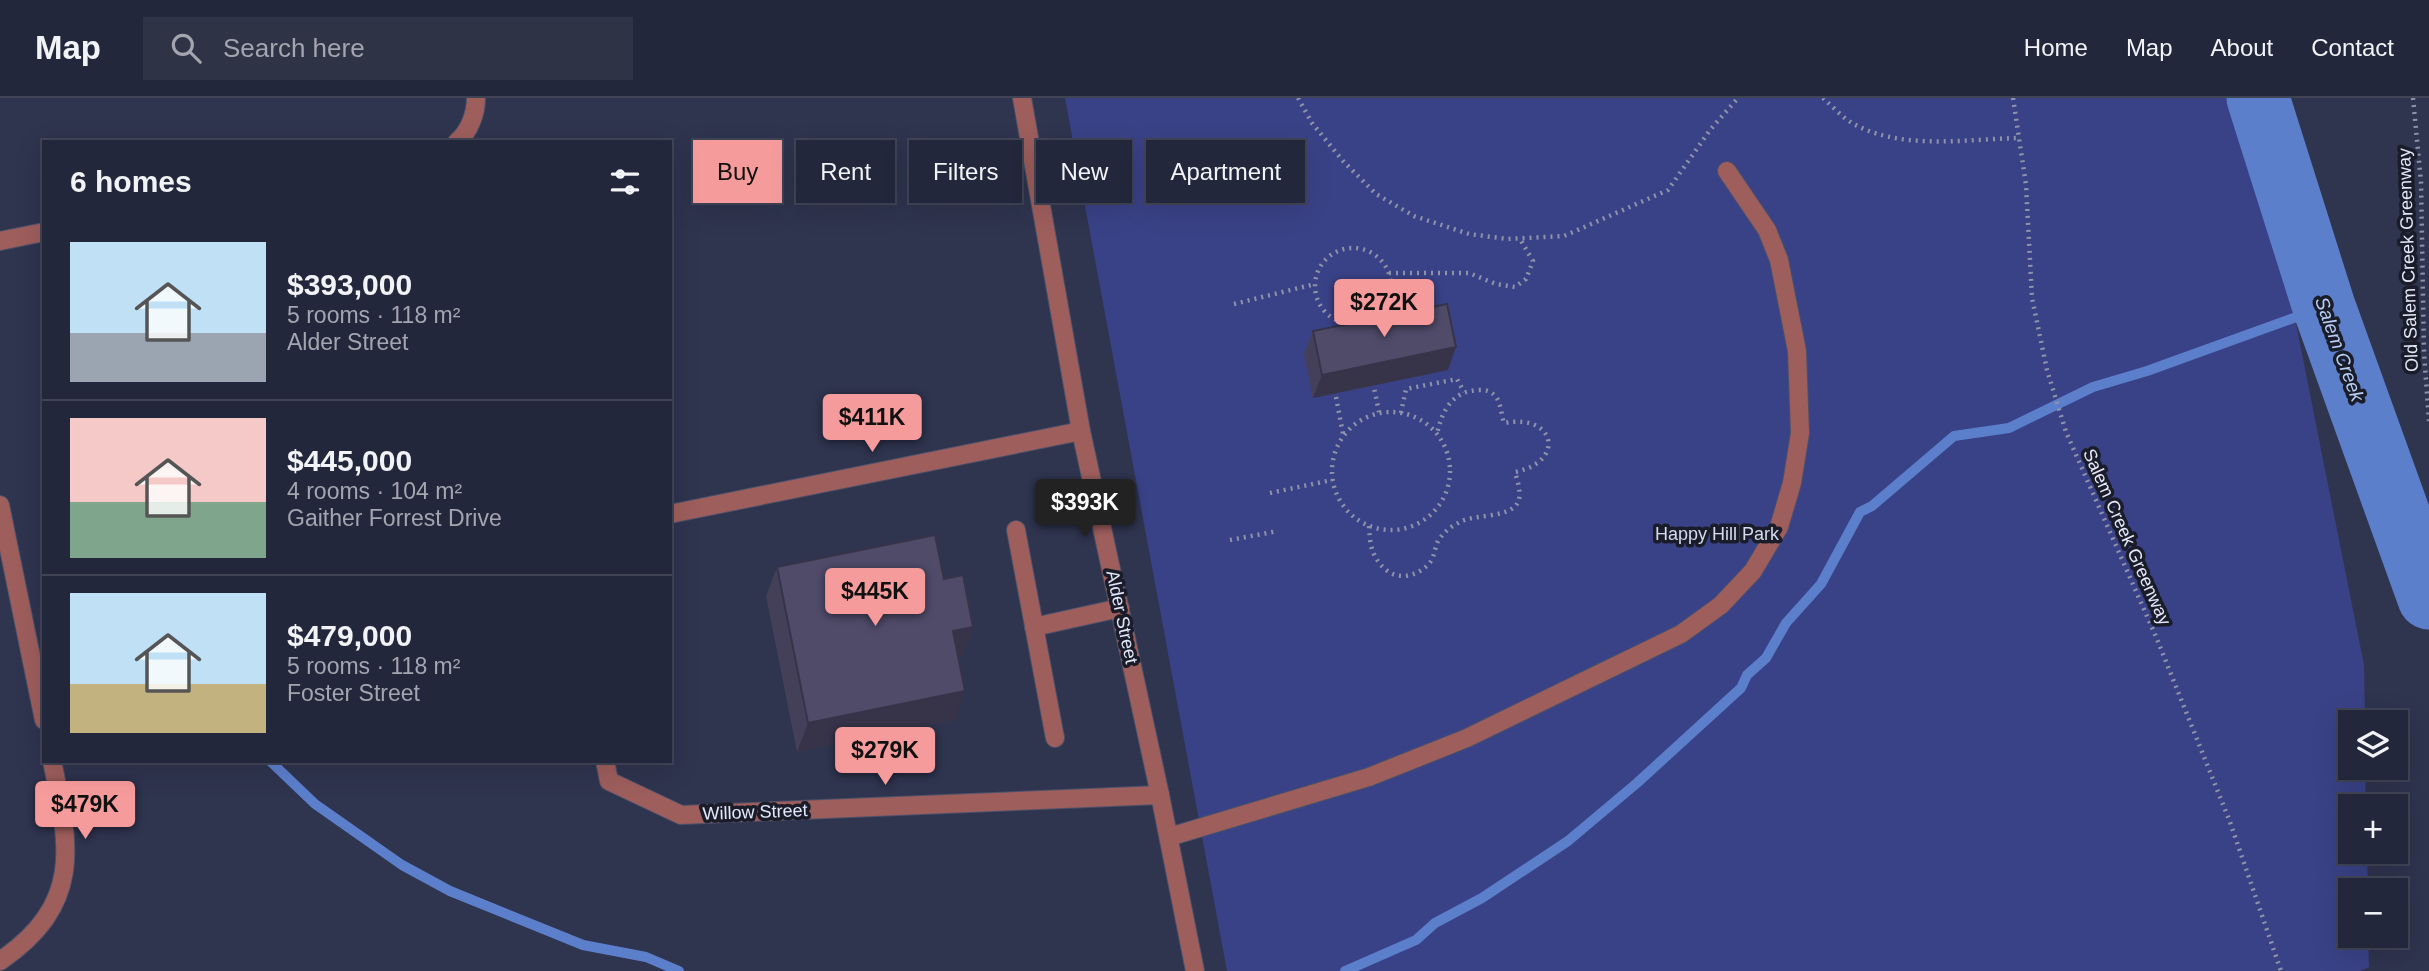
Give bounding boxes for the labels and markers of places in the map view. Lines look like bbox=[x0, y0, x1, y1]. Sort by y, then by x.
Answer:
pin: $272K bbox=[1335, 280, 1433, 339]
pin: $411K bbox=[823, 394, 921, 454]
pin: $393K bbox=[1036, 480, 1134, 539]
pin: $445K bbox=[826, 568, 924, 628]
pin: $279K bbox=[836, 728, 934, 787]
pin: $479K bbox=[36, 782, 134, 841]

